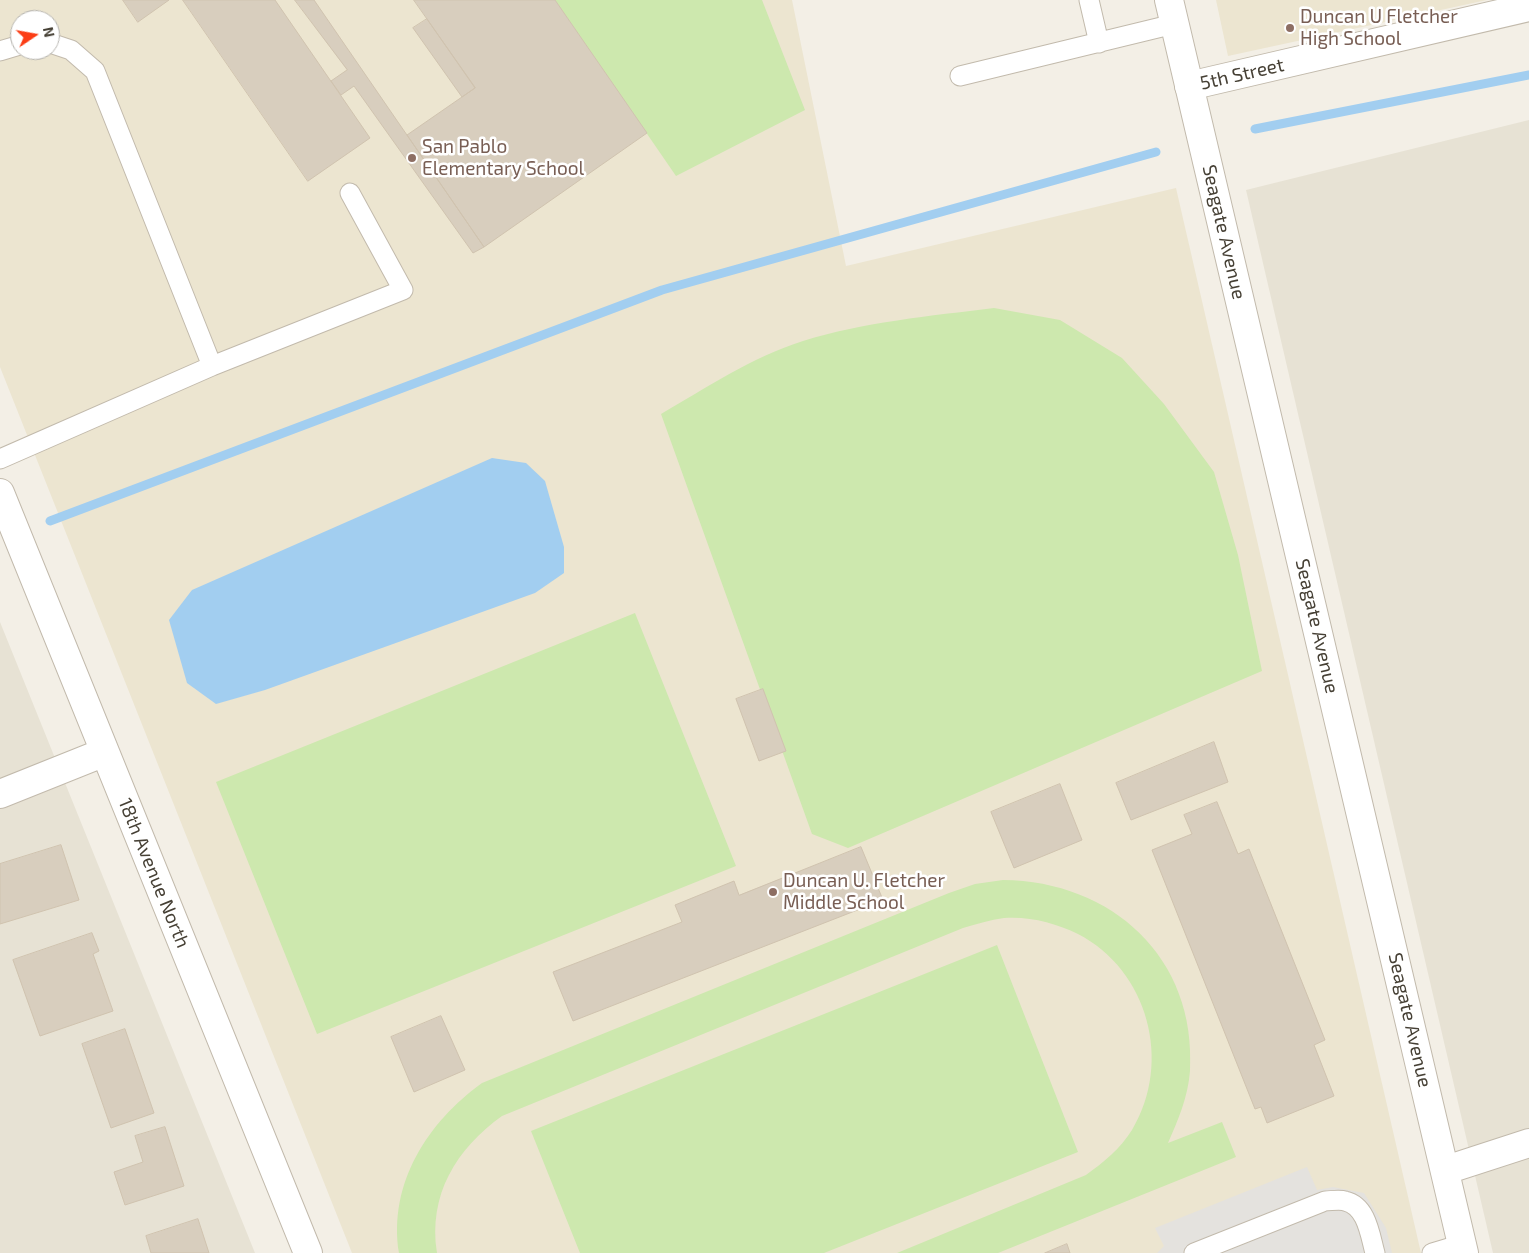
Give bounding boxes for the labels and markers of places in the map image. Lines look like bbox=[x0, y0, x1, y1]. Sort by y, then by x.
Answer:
place label: Duncan U Fletcher High School bbox=[1300, 6, 1458, 50]
marker: Duncan U Fletcher High School bbox=[1284, 22, 1296, 34]
place label: San Pablo Elementary School bbox=[422, 136, 584, 180]
marker: San Pablo Elementary School bbox=[406, 152, 418, 164]
place label: Duncan U. Fletcher Middle School bbox=[783, 870, 945, 914]
marker: Duncan U. Fletcher Middle School bbox=[767, 886, 779, 898]

